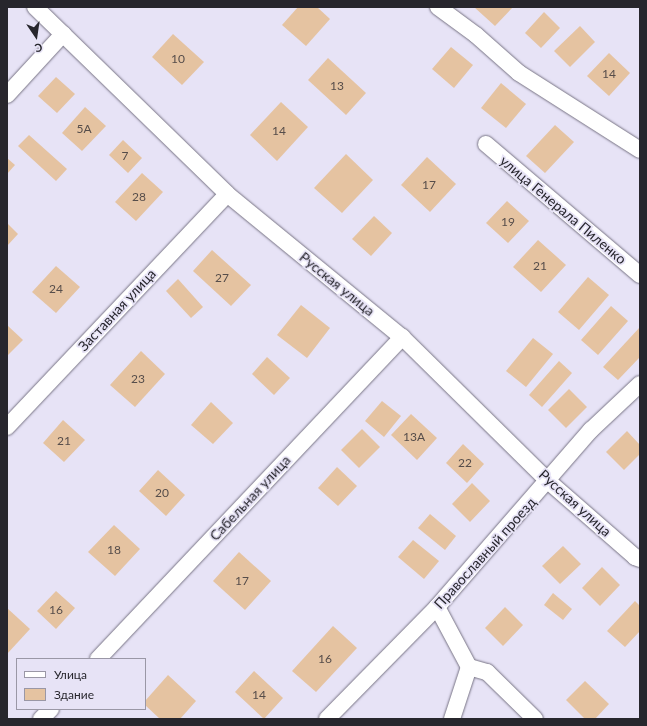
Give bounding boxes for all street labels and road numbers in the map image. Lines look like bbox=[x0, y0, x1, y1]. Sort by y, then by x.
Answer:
street label: улица Генерала Пиленко bbox=[496, 152, 630, 268]
street label: Русская улица bbox=[296, 249, 378, 319]
street label: Заставная улица bbox=[75, 265, 159, 355]
street label: Сабельная улица bbox=[206, 452, 294, 544]
street label: Русская улица bbox=[535, 466, 615, 540]
street label: Православный проезд bbox=[431, 494, 539, 612]

